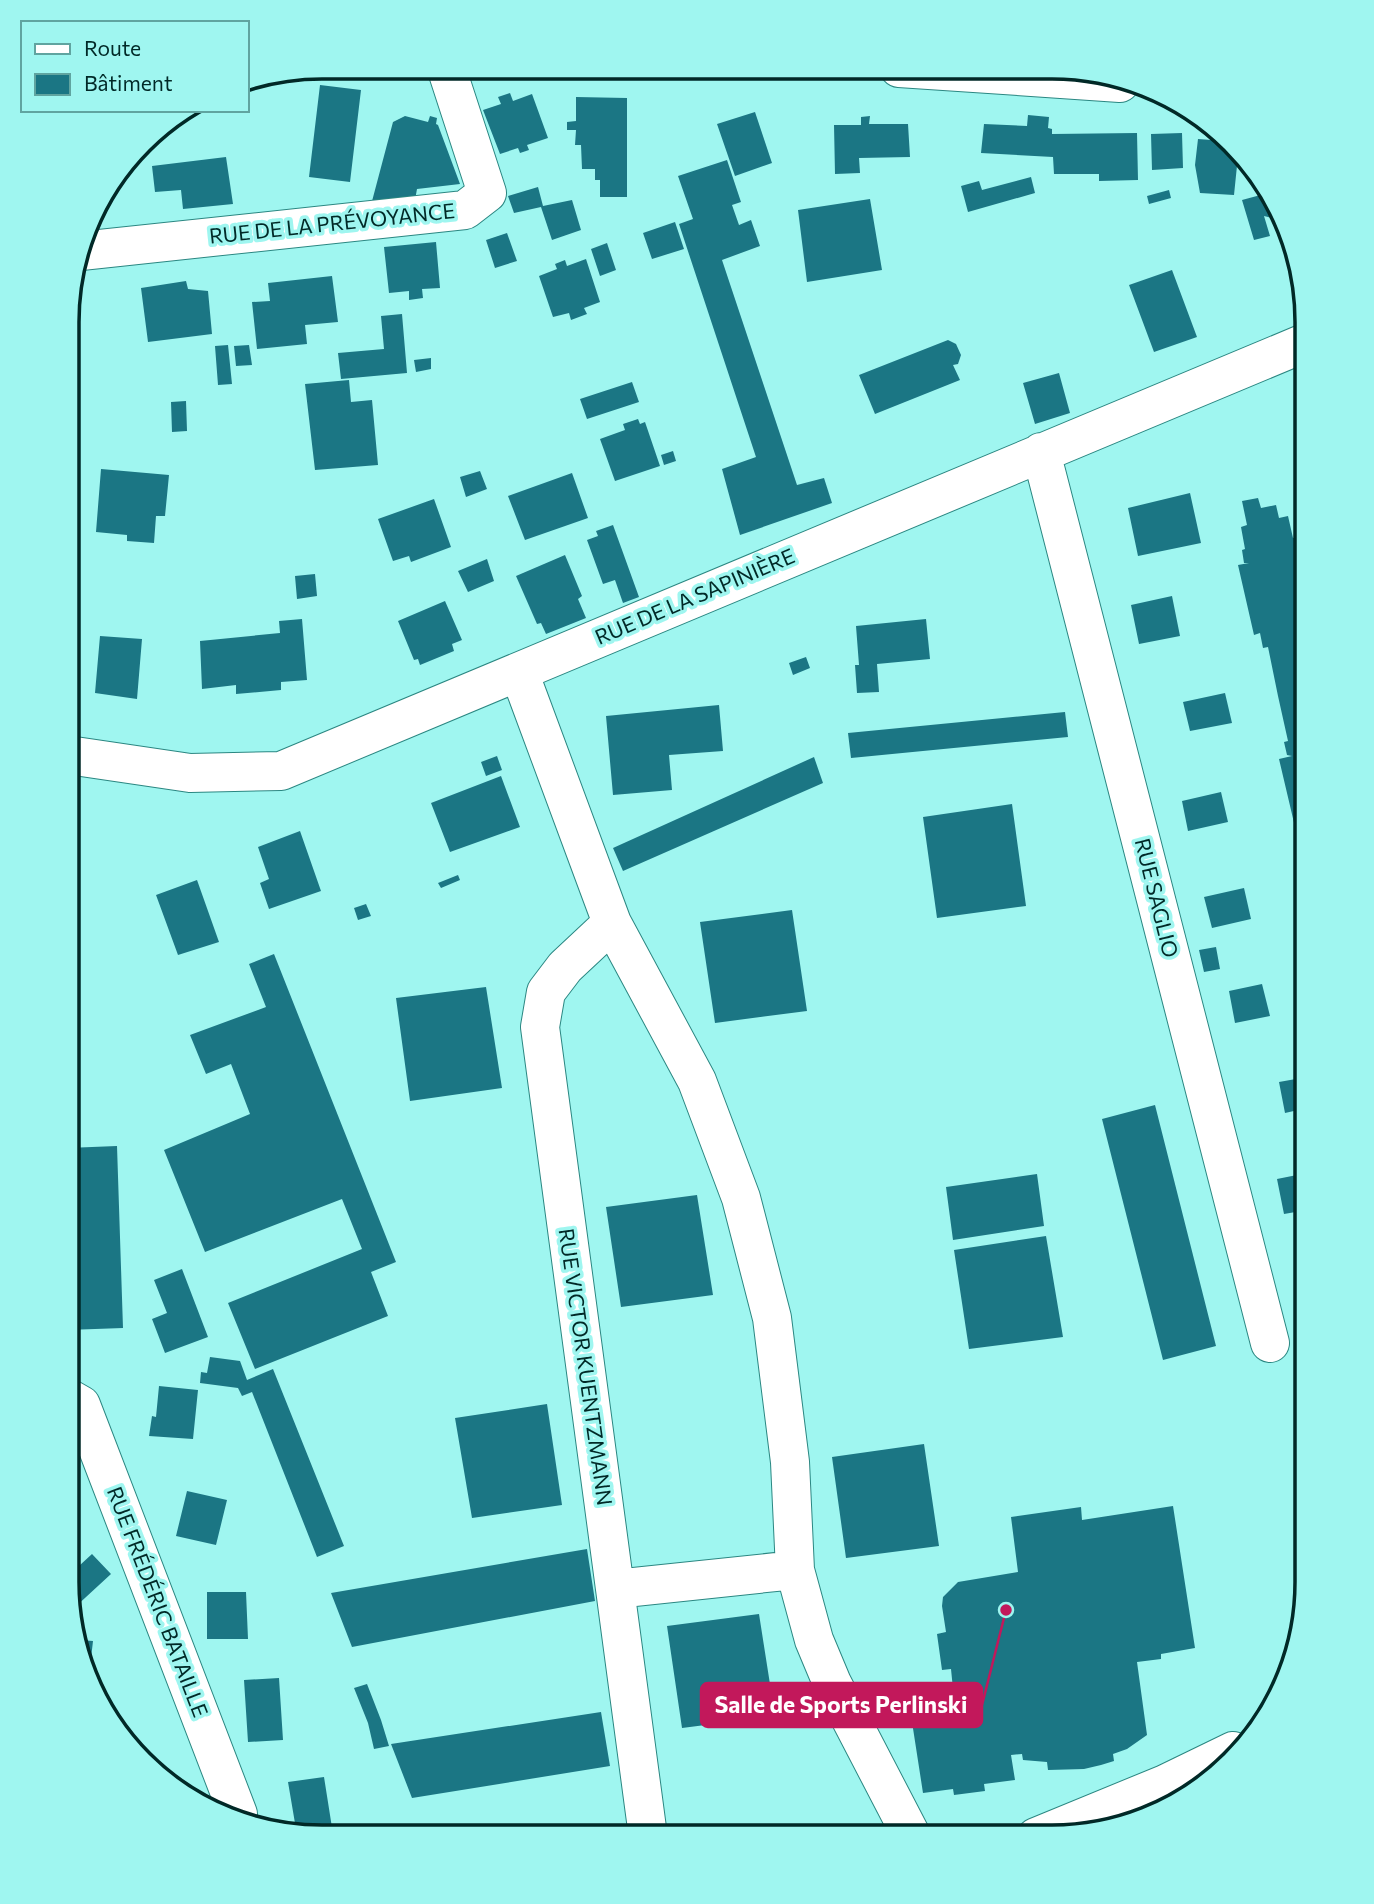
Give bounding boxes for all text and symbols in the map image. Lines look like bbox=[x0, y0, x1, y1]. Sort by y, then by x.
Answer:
legend bbox=[21, 21, 248, 112]
text: Route bbox=[84, 35, 141, 60]
text: Bâtiment bbox=[84, 70, 173, 95]
street label: RUE DE LA PRÉVOYANCE bbox=[208, 197, 456, 248]
street label: RUE DE LA SAPINIÈRE bbox=[591, 542, 798, 649]
street label: RUE SAGLIO bbox=[1131, 835, 1184, 960]
street label: RUE VICTOR KUENTZMANN bbox=[555, 1227, 618, 1507]
street label: RUE FRÉDÉRIC BATAILLE bbox=[103, 1483, 214, 1720]
callout: Salle de Sports Perlinski bbox=[701, 1683, 982, 1727]
text: Salle de Sports Perlinski bbox=[715, 1690, 967, 1718]

